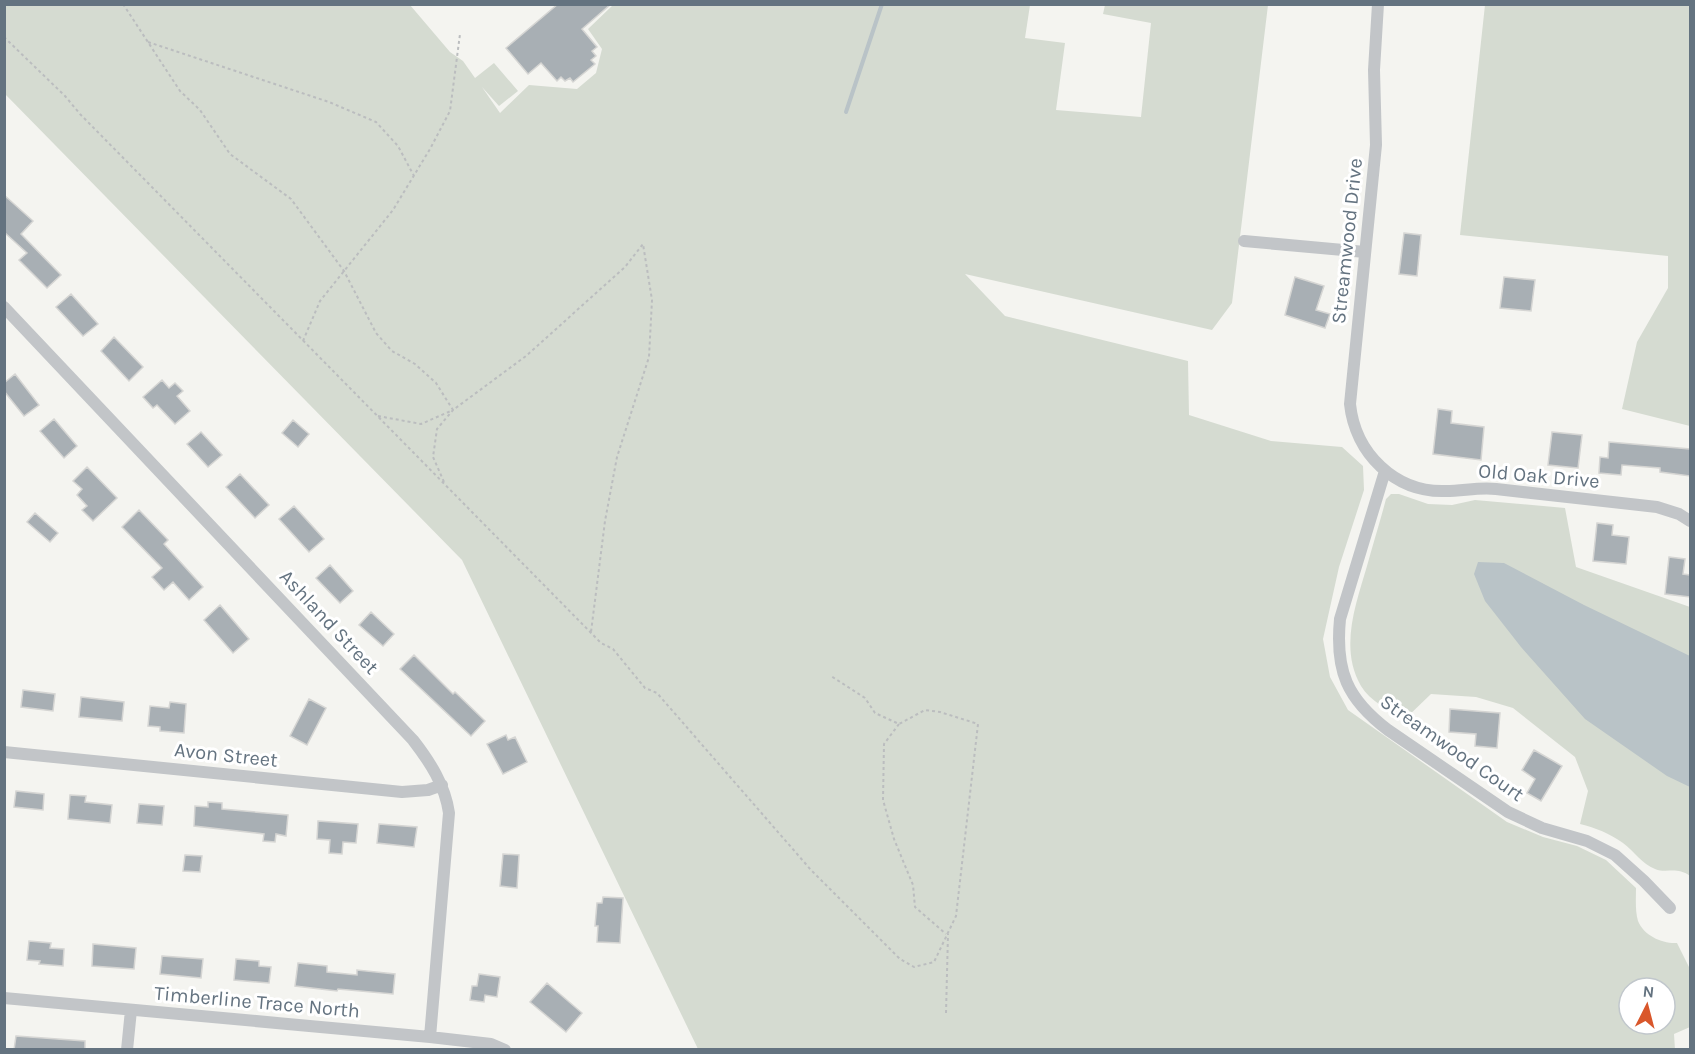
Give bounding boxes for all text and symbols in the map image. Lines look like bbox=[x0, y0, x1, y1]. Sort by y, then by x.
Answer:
street label: Streamwood Drive bbox=[1327, 157, 1367, 325]
street label: Old Oak Drive bbox=[1477, 459, 1601, 493]
street label: Ashland Street bbox=[275, 565, 384, 679]
street label: Streamwood Court bbox=[1376, 690, 1529, 806]
street label: Avon Street bbox=[173, 738, 279, 772]
north arrow bbox=[1617, 976, 1677, 1036]
street label: Timberline Trace North bbox=[153, 982, 361, 1022]
text: N bbox=[1642, 982, 1655, 1002]

